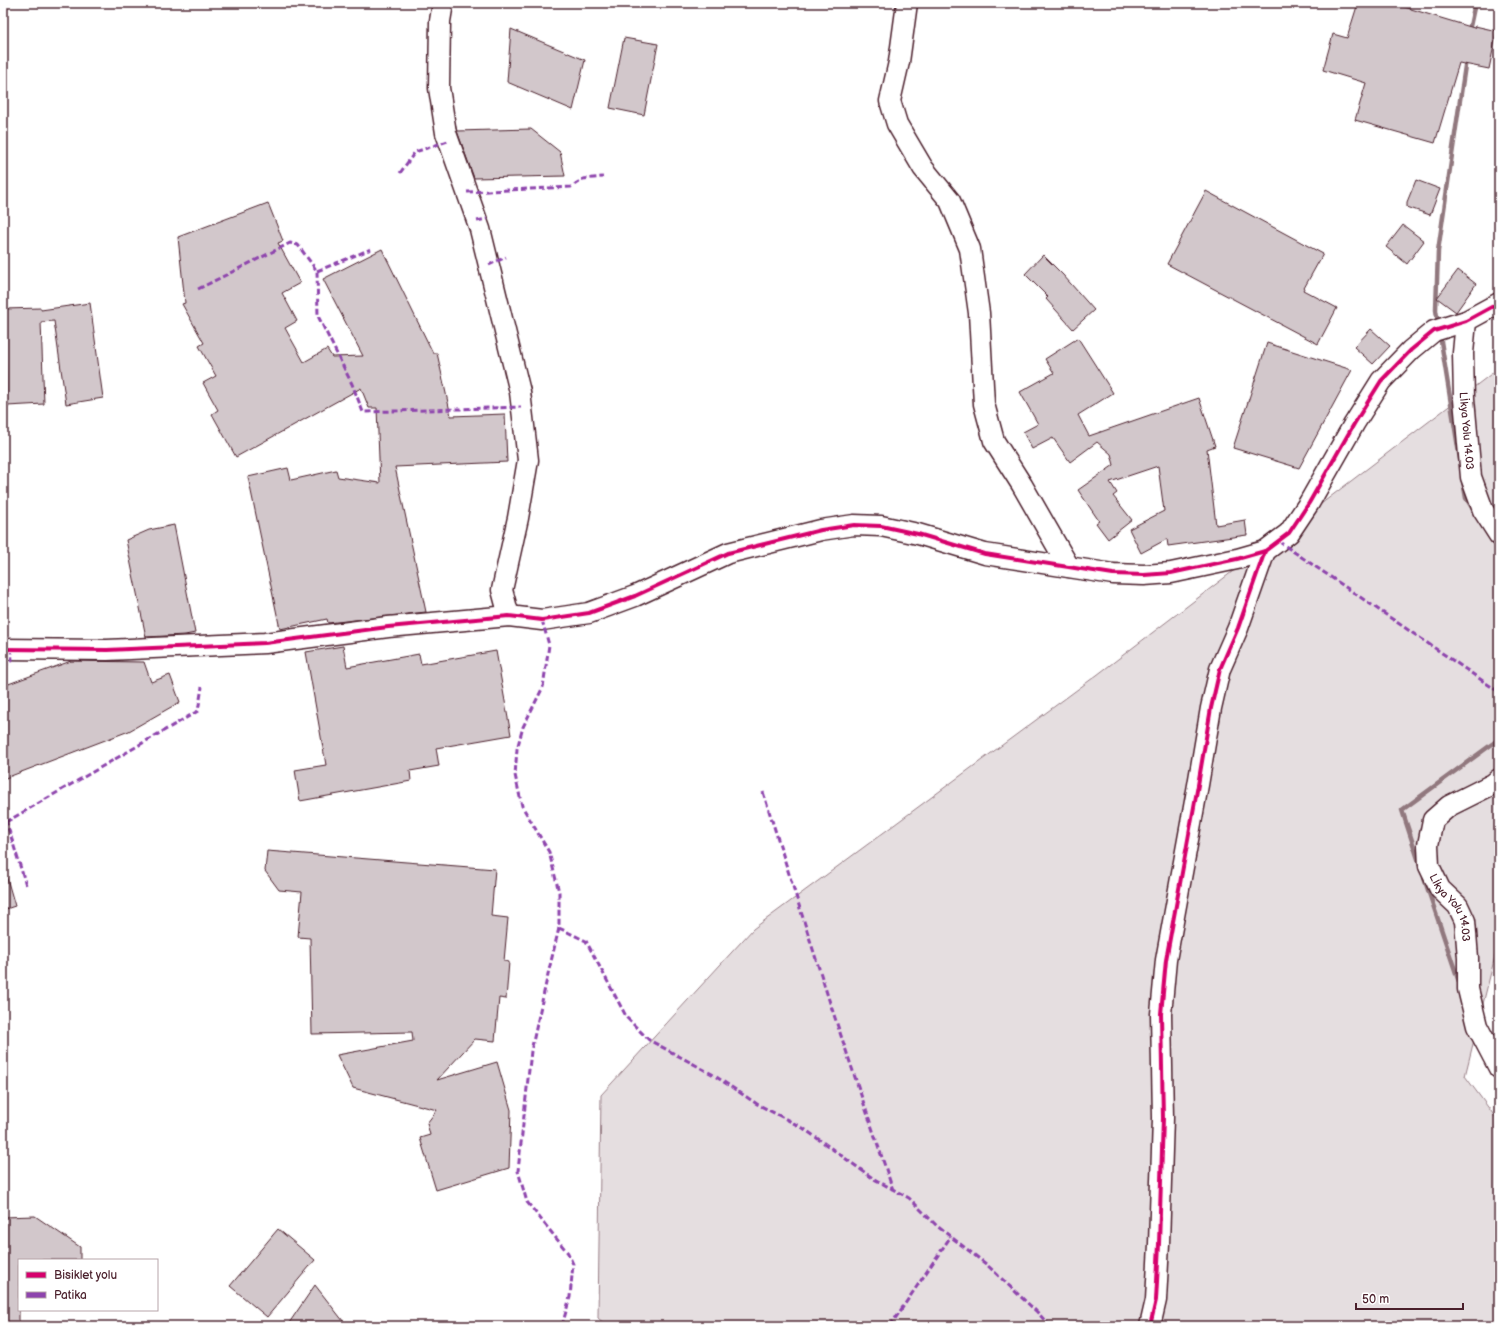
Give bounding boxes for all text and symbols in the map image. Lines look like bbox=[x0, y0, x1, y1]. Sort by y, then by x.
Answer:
street label: Lİkya Yolu 14.03 bbox=[1457, 392, 1476, 470]
street label: Lİkya Yolu 14.03 bbox=[1427, 872, 1473, 942]
legend bbox=[18, 1259, 158, 1311]
text: Bisiklet yolu bbox=[54, 1268, 117, 1283]
scale bar bbox=[1356, 1285, 1463, 1311]
text: Patika bbox=[54, 1288, 87, 1303]
text: 50 m bbox=[1362, 1292, 1389, 1307]

